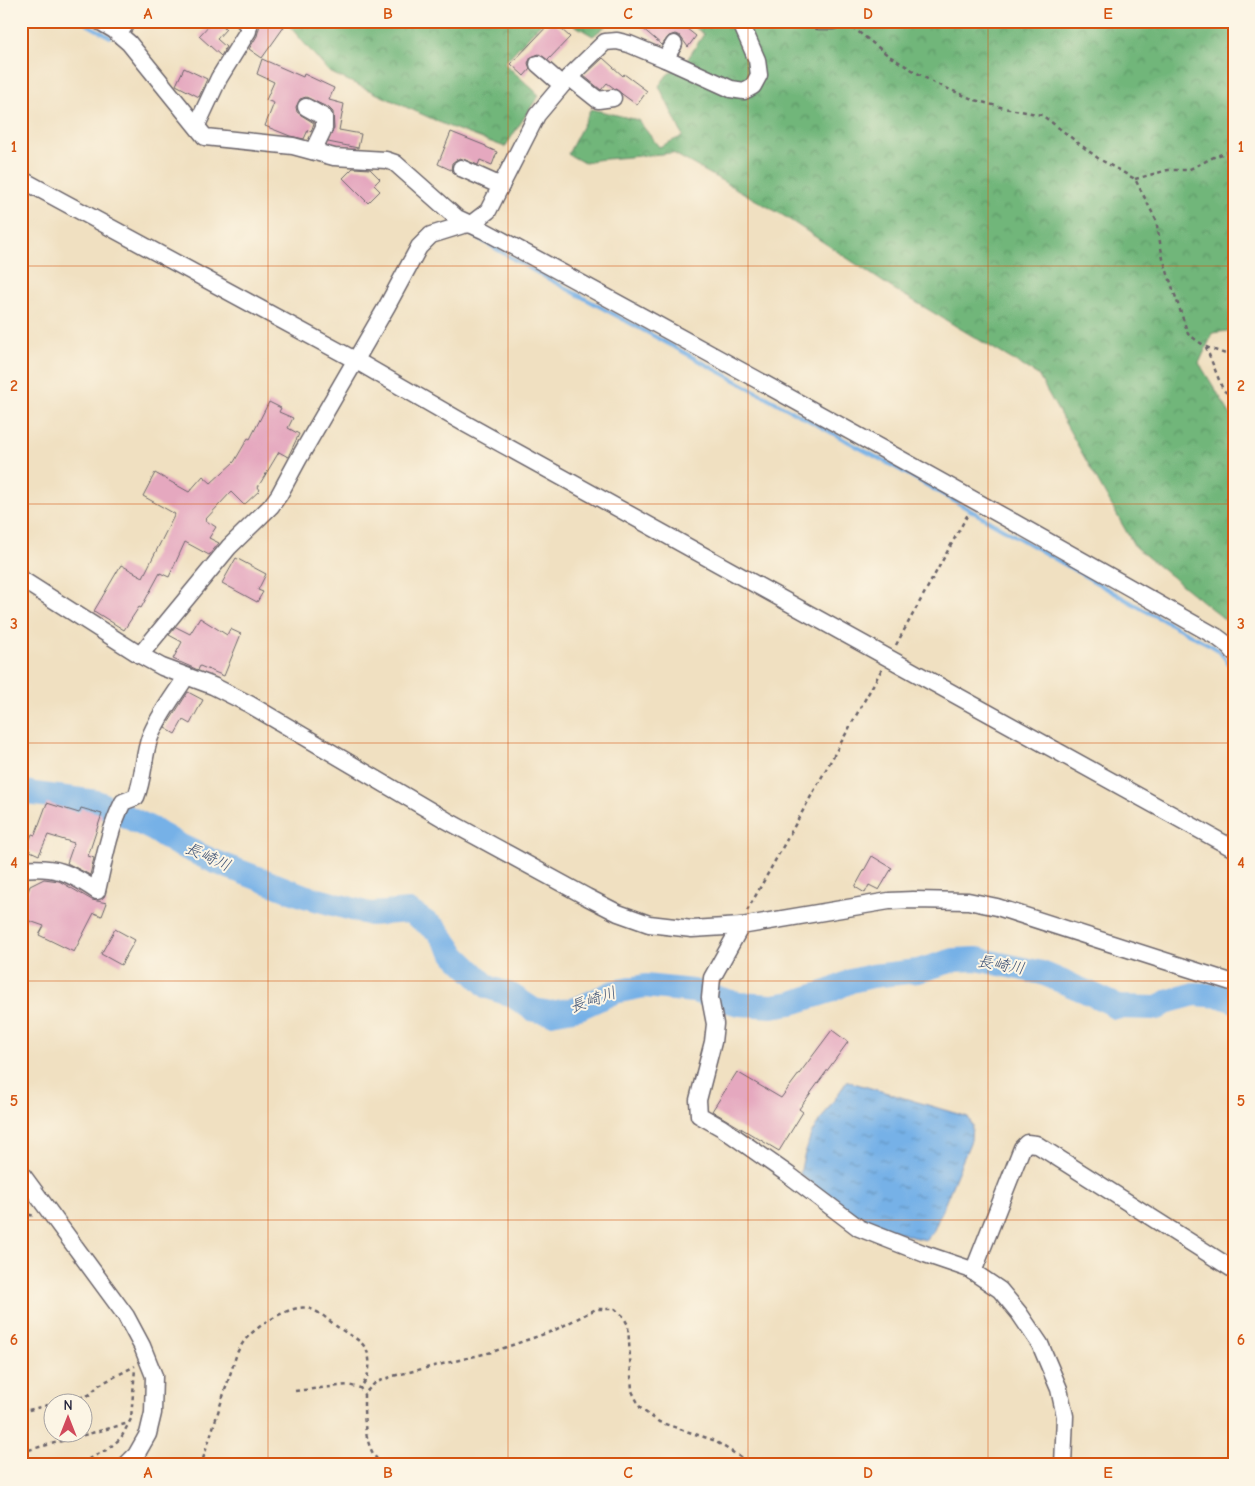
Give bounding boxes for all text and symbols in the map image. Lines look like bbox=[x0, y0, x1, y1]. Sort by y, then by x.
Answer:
text: A bbox=[144, 5, 153, 23]
text: B bbox=[383, 5, 393, 23]
text: C bbox=[623, 5, 633, 23]
text: D bbox=[863, 5, 873, 23]
text: E bbox=[1103, 5, 1113, 23]
text: 1 bbox=[11, 138, 17, 156]
text: 1 bbox=[1238, 138, 1244, 156]
text: 2 bbox=[10, 377, 18, 395]
text: 2 bbox=[1237, 377, 1245, 395]
text: 3 bbox=[10, 615, 18, 633]
text: 3 bbox=[1237, 615, 1245, 633]
water label: 長崎川 bbox=[182, 839, 234, 875]
text: 4 bbox=[10, 854, 18, 872]
text: 4 bbox=[1237, 854, 1245, 872]
water label: 長崎川 bbox=[976, 952, 1026, 978]
water label: 長崎川 bbox=[567, 984, 619, 1016]
text: 5 bbox=[10, 1092, 18, 1110]
text: 5 bbox=[1237, 1092, 1245, 1110]
text: 6 bbox=[10, 1331, 18, 1349]
text: 6 bbox=[1237, 1331, 1245, 1349]
north arrow bbox=[42, 1394, 92, 1444]
text: N bbox=[63, 1397, 73, 1414]
text: A bbox=[144, 1464, 153, 1482]
text: B bbox=[383, 1464, 393, 1482]
text: C bbox=[623, 1464, 633, 1482]
text: D bbox=[863, 1464, 873, 1482]
text: E bbox=[1103, 1464, 1113, 1482]

